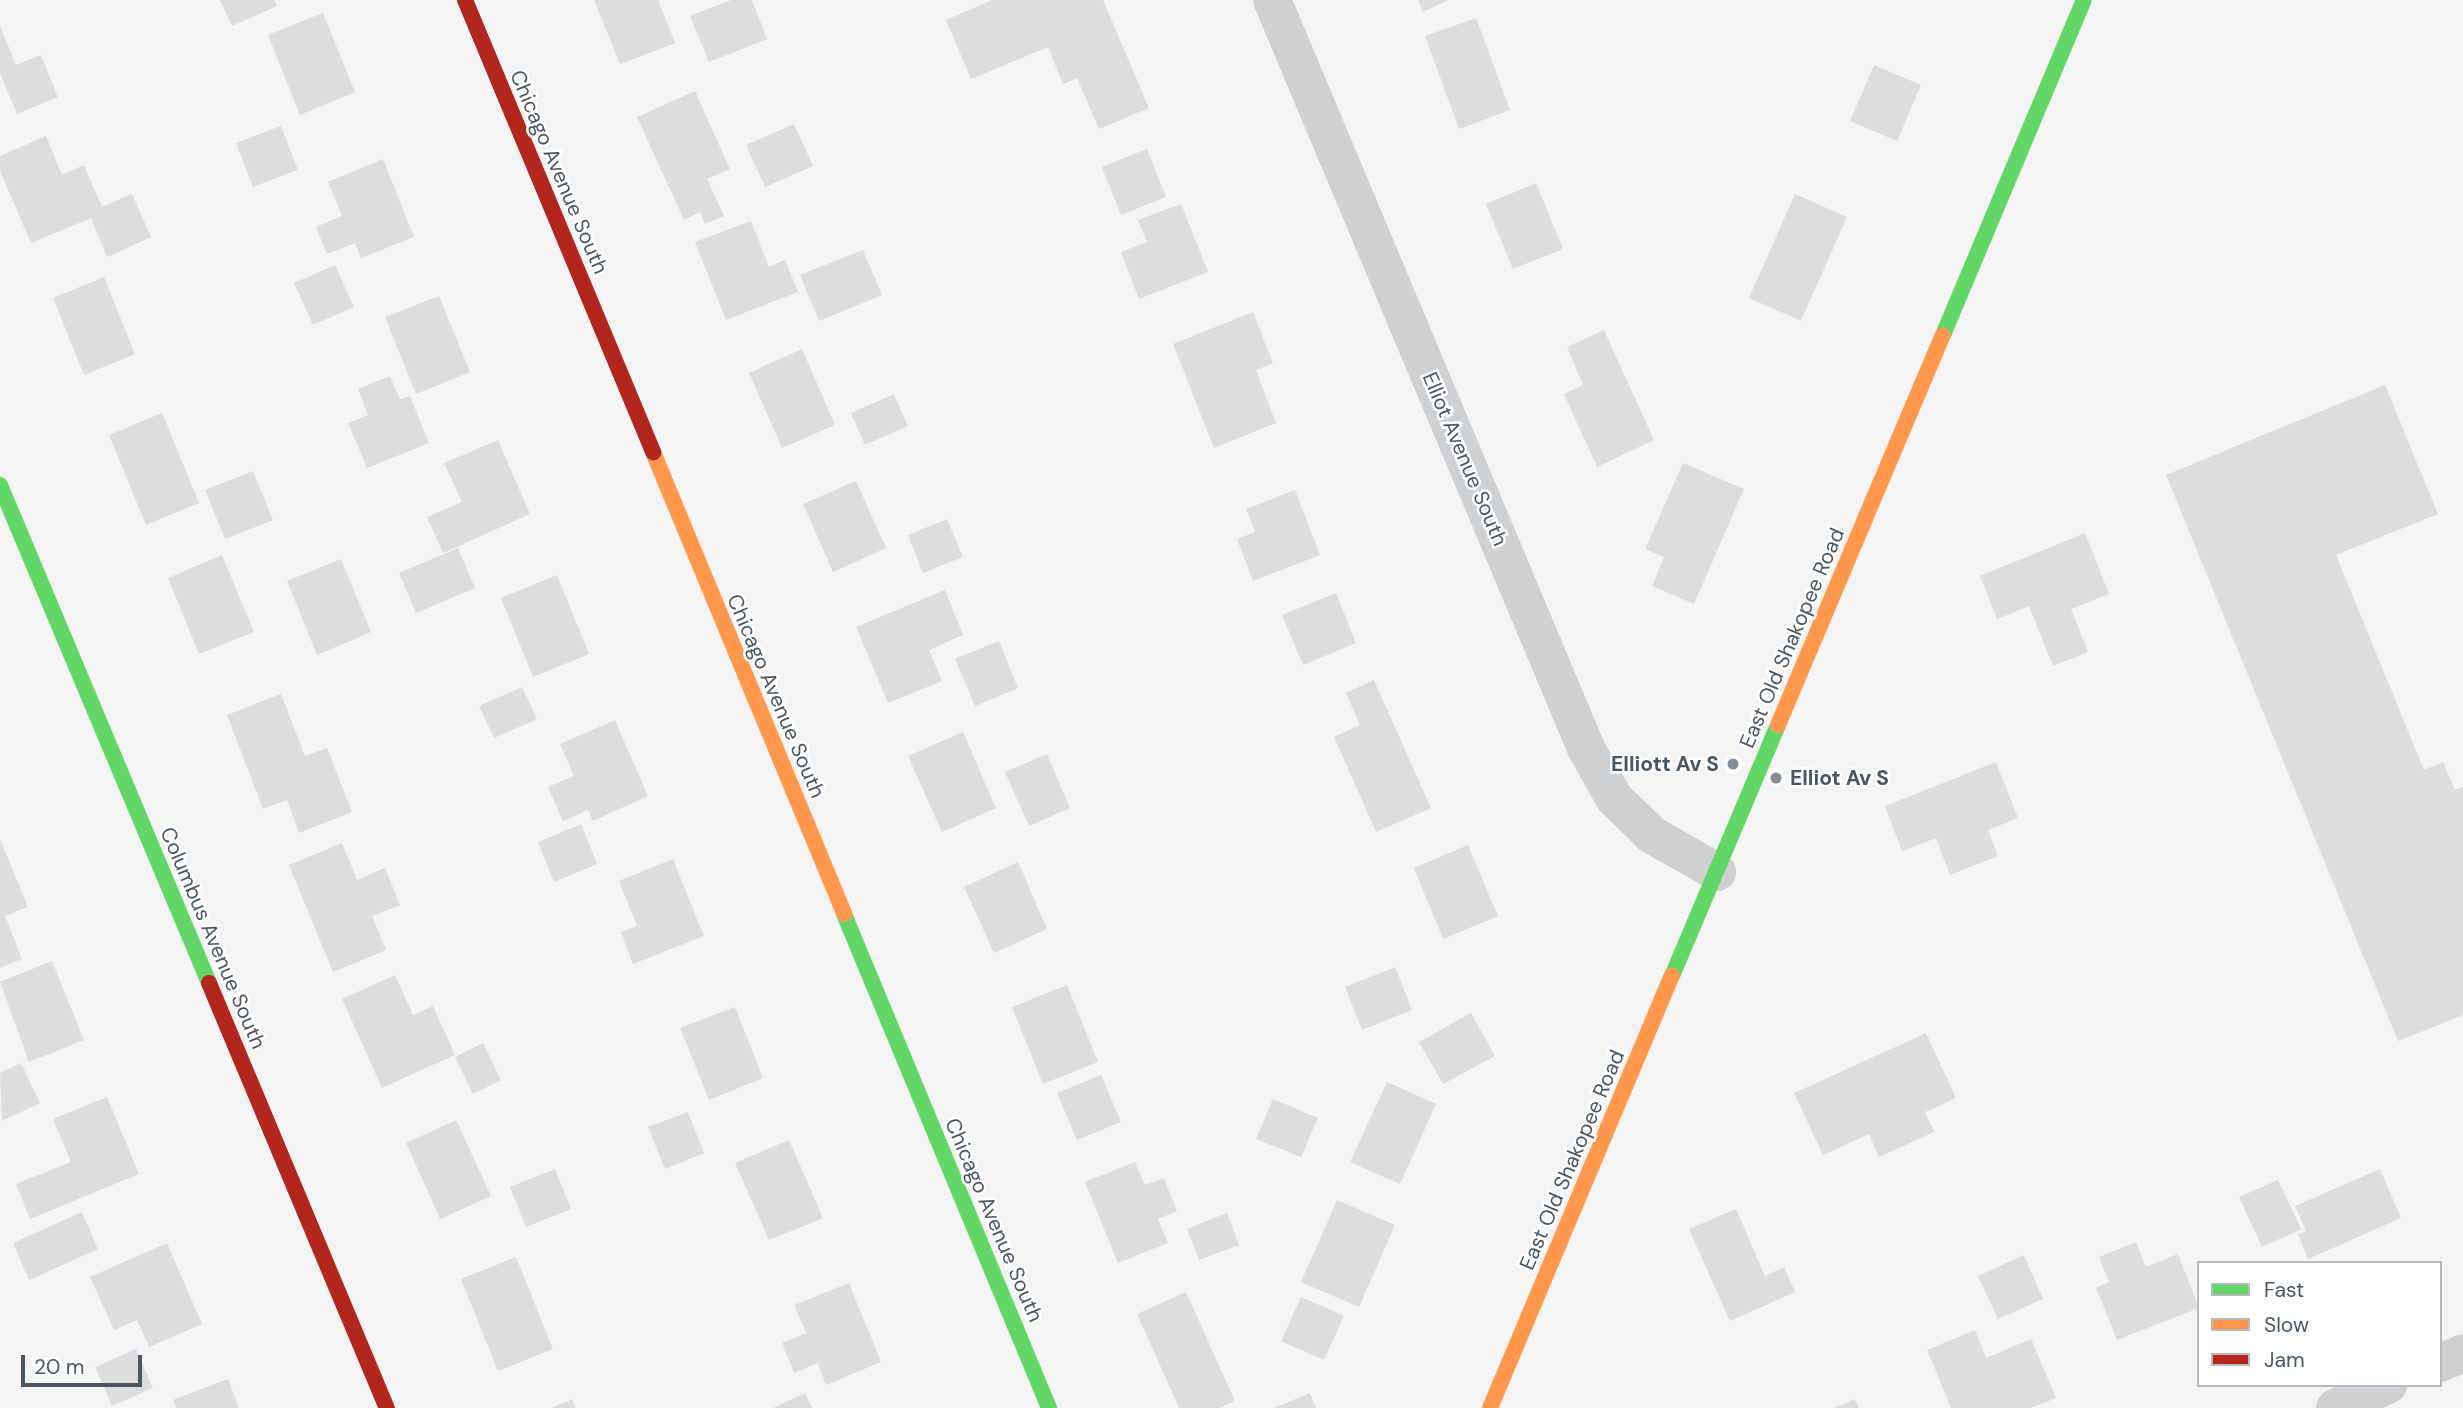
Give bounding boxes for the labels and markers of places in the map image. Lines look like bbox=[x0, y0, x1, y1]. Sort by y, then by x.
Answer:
place label: Elliott Av S bbox=[1611, 751, 1719, 777]
marker: Elliott Av S bbox=[1725, 756, 1741, 772]
place label: Elliot Av S bbox=[1790, 765, 1889, 791]
marker: Elliot Av S bbox=[1768, 770, 1784, 786]

